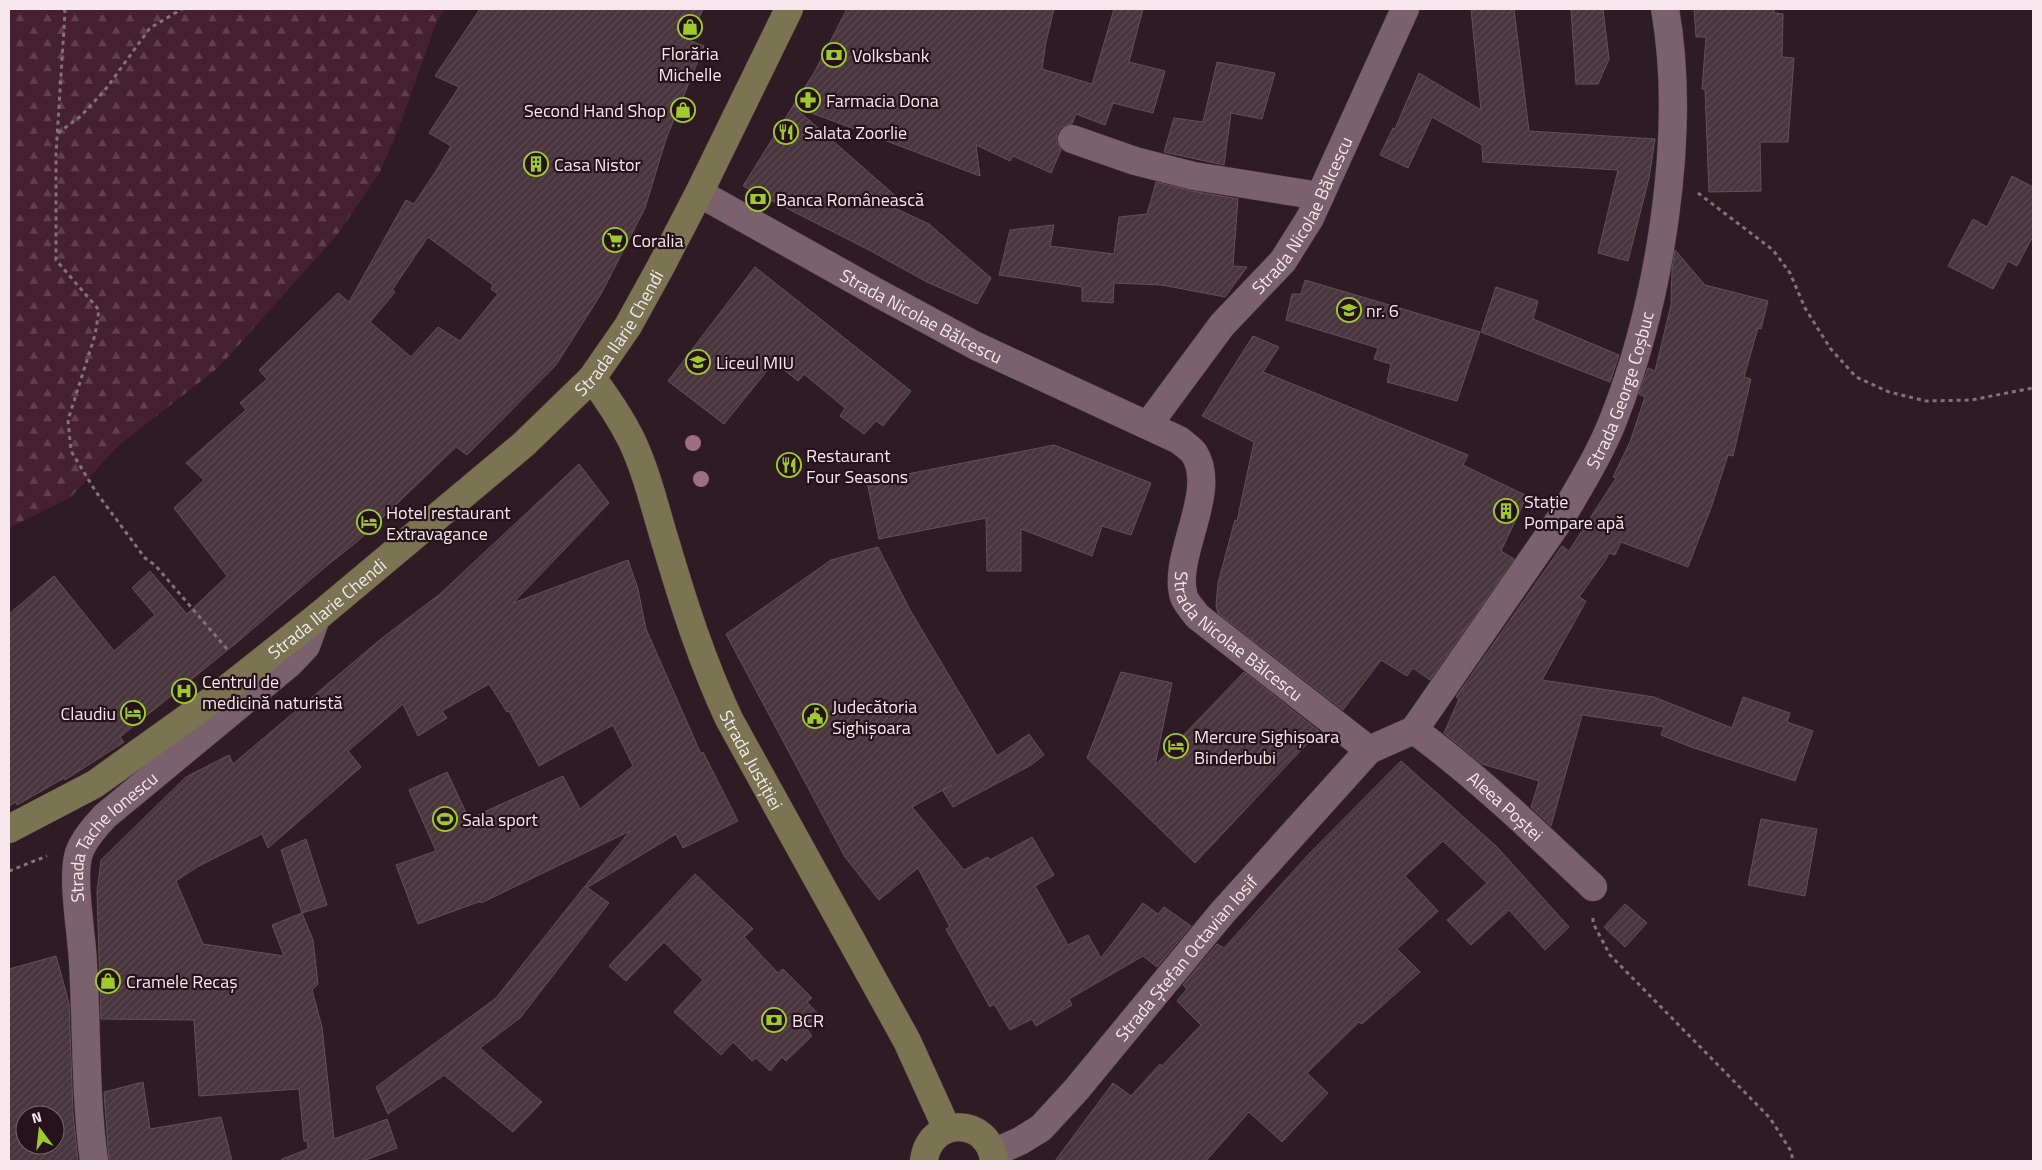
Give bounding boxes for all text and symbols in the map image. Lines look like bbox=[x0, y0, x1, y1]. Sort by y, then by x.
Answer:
shop icon: Florăria Michelle bbox=[677, 14, 703, 40]
place label: Florăria Michelle bbox=[658, 40, 722, 88]
bank icon: Volksbank bbox=[821, 42, 847, 68]
place label: Volksbank bbox=[852, 42, 930, 69]
pharmacy icon: Farmacia Dona bbox=[795, 87, 821, 113]
place label: Farmacia Dona bbox=[826, 87, 939, 114]
place label: Second Hand Shop bbox=[524, 97, 666, 124]
shop icon: Second Hand Shop bbox=[670, 97, 696, 123]
restaurant icon: Salata Zoorlie bbox=[773, 119, 799, 145]
place label: Salata Zoorlie bbox=[804, 119, 907, 146]
street label: Strada Nicolae Bălcescu bbox=[1245, 132, 1359, 300]
building icon: Casa Nistor bbox=[523, 151, 549, 177]
place label: Casa Nistor bbox=[554, 151, 641, 178]
bank icon: Banca Românească bbox=[745, 186, 771, 212]
place label: Banca Românească bbox=[776, 186, 924, 213]
supermarket icon: Coralia bbox=[602, 227, 628, 253]
place label: Coralia bbox=[632, 227, 683, 254]
street label: Strada Nicolae Bălcescu bbox=[835, 261, 1007, 370]
street label: Strada Ilarie Chendi bbox=[568, 265, 670, 402]
school or university icon: nr. 6 bbox=[1336, 297, 1362, 323]
place label: nr. 6 bbox=[1366, 297, 1399, 324]
street label: Strada George Coșbuc bbox=[1579, 308, 1660, 474]
school or university icon: Liceul MIU bbox=[685, 349, 711, 375]
place label: Liceul MIU bbox=[716, 349, 794, 376]
place label: Restaurant Four Seasons bbox=[806, 442, 908, 490]
restaurant icon: Restaurant Four Seasons bbox=[776, 452, 802, 478]
place label: Stație Pompare apă bbox=[1524, 488, 1624, 536]
building icon: Stație Pompare apă bbox=[1493, 498, 1519, 524]
place label: Hotel restaurant Extravagance bbox=[386, 499, 511, 547]
hotel icon: Hotel restaurant Extravagance bbox=[356, 509, 382, 535]
street label: Strada Ilarie Chendi bbox=[262, 551, 392, 665]
street label: Strada Nicolae Bălcescu bbox=[1168, 570, 1309, 707]
place label: Centrul de medicină naturistă bbox=[202, 668, 343, 716]
hospital icon: Centrul de medicină naturistă bbox=[171, 678, 197, 704]
place label: Judecătoria Sighișoara bbox=[832, 693, 917, 741]
place label: Claudiu bbox=[60, 700, 116, 727]
hotel icon: Claudiu bbox=[120, 700, 146, 726]
public building icon: Judecătoria Sighișoara bbox=[802, 703, 828, 729]
street label: Strada Justiției bbox=[713, 705, 790, 815]
place label: Mercure Sighișoara Binderbubi bbox=[1194, 723, 1339, 771]
hotel icon: Mercure Sighișoara Binderbubi bbox=[1163, 733, 1189, 759]
street label: Aleea Poștei bbox=[1462, 764, 1550, 847]
street label: Strada Tache Ionescu bbox=[63, 765, 163, 903]
sports icon: Sala sport bbox=[432, 806, 458, 832]
place label: Sala sport bbox=[462, 806, 538, 833]
street label: Strada Ștefan Octavian Iosif bbox=[1108, 869, 1264, 1047]
shop icon: Cramele Recaș bbox=[95, 968, 121, 994]
place label: Cramele Recaș bbox=[126, 968, 238, 995]
bank icon: BCR bbox=[761, 1007, 787, 1033]
place label: BCR bbox=[792, 1007, 824, 1034]
north arrow bbox=[15, 1105, 65, 1155]
text: N bbox=[29, 1106, 44, 1128]

